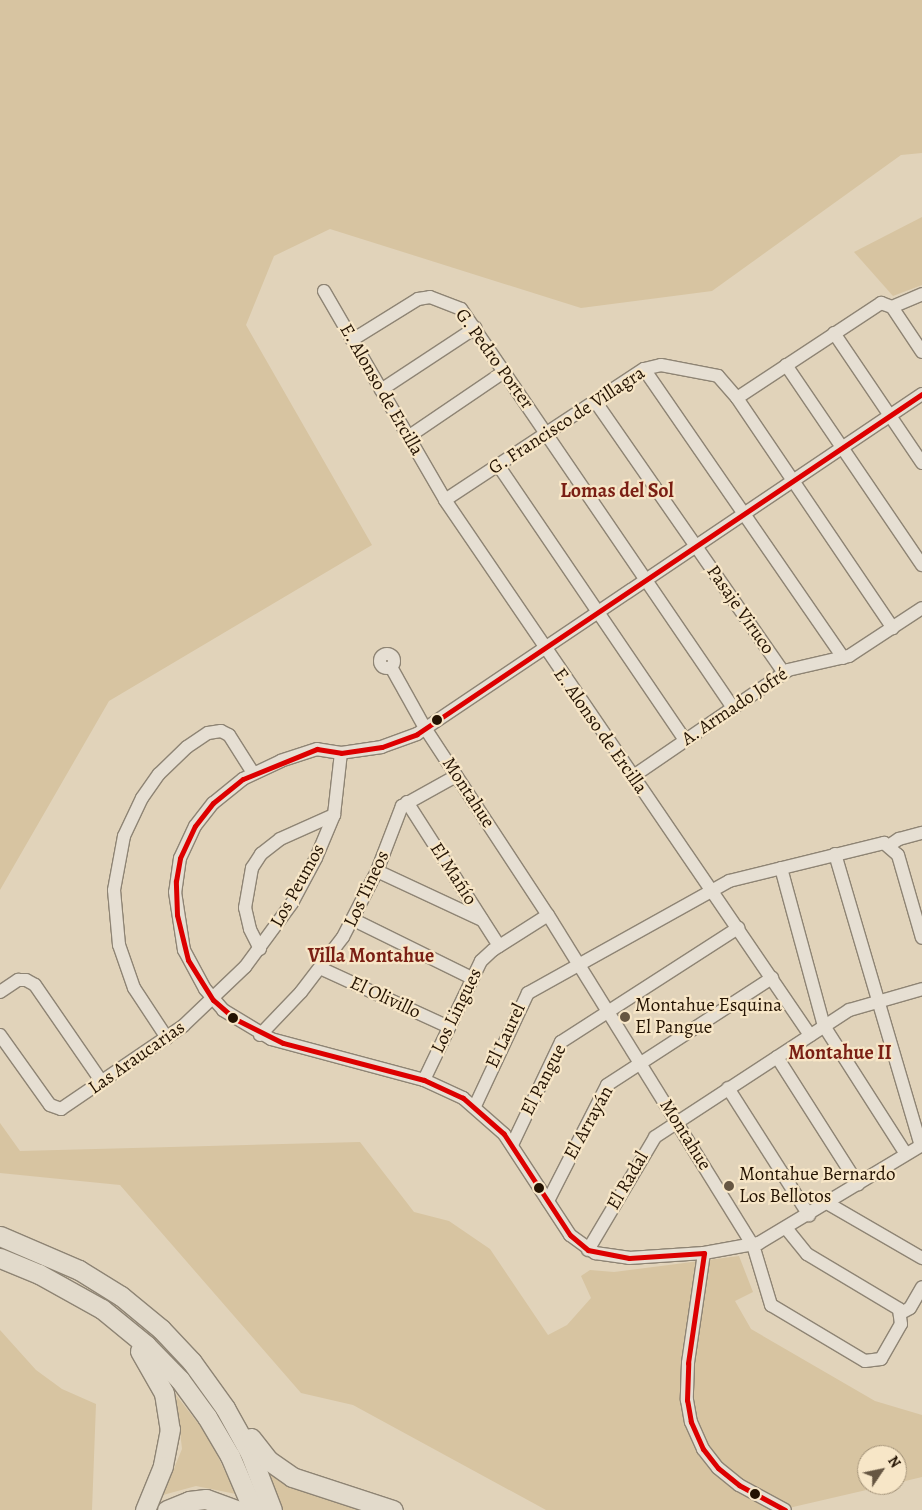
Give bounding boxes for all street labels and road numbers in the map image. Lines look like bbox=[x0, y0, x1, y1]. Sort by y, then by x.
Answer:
street label: G. Pedro Porter bbox=[450, 304, 538, 414]
street label: E. Alonso de Ercilla bbox=[334, 320, 428, 460]
street label: G. Francisco de Villagra bbox=[484, 362, 650, 480]
street label: Pasaje Viruco bbox=[701, 561, 779, 659]
street label: A. Armado Jofré bbox=[677, 663, 793, 751]
street label: E. Alonso de Ercilla bbox=[548, 664, 652, 798]
street label: Montahue bbox=[437, 753, 499, 833]
street label: El Mañío bbox=[424, 838, 482, 910]
street label: Los Peumos bbox=[266, 840, 330, 932]
street label: Los Tineos bbox=[339, 847, 395, 931]
street label: Los Lingues bbox=[427, 965, 487, 1057]
street label: El Olivillo bbox=[346, 972, 424, 1024]
street label: El Laurel bbox=[481, 1000, 531, 1072]
street label: Las Araucarias bbox=[84, 1016, 190, 1100]
street label: El Pangue bbox=[516, 1040, 572, 1120]
street label: El Arrayán bbox=[559, 1082, 619, 1164]
street label: Montahue bbox=[654, 1095, 716, 1175]
street label: El Radal bbox=[602, 1148, 654, 1214]

